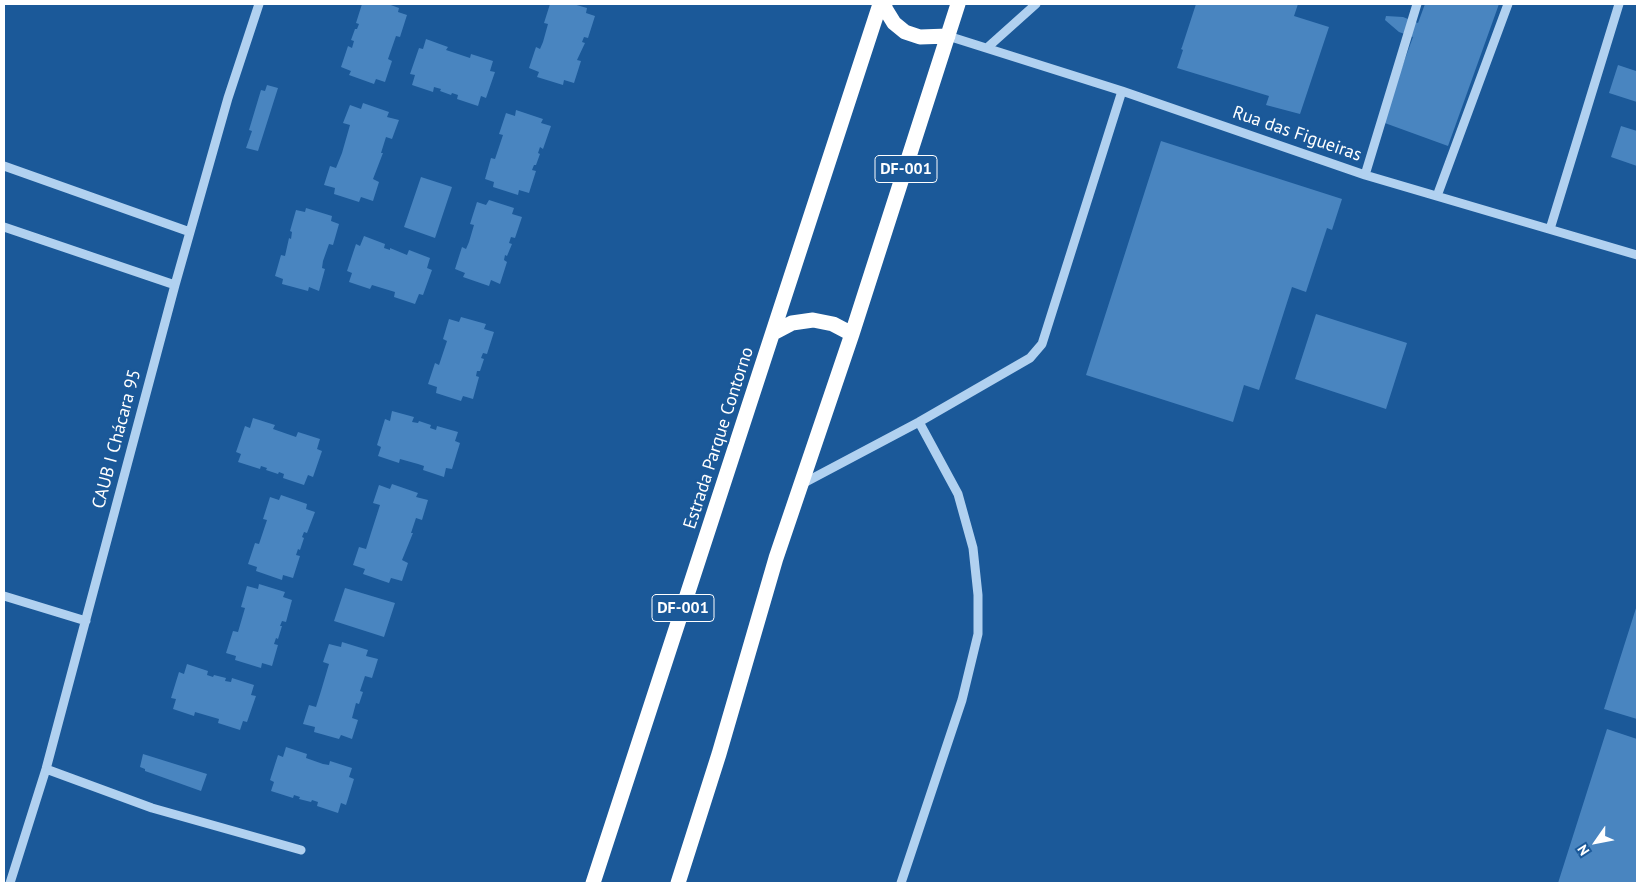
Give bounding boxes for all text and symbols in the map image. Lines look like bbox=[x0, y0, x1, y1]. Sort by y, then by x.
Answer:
street label: Rua das Figueiras bbox=[1230, 102, 1364, 166]
road number: DF-001 bbox=[875, 156, 937, 182]
street label: Estrada Parque Contorno bbox=[679, 344, 759, 532]
street label: CAUB I Chácara 95 bbox=[88, 367, 146, 511]
road number: DF-001 bbox=[652, 594, 714, 622]
north arrow bbox=[1571, 817, 1621, 867]
text: N bbox=[1573, 841, 1593, 859]

